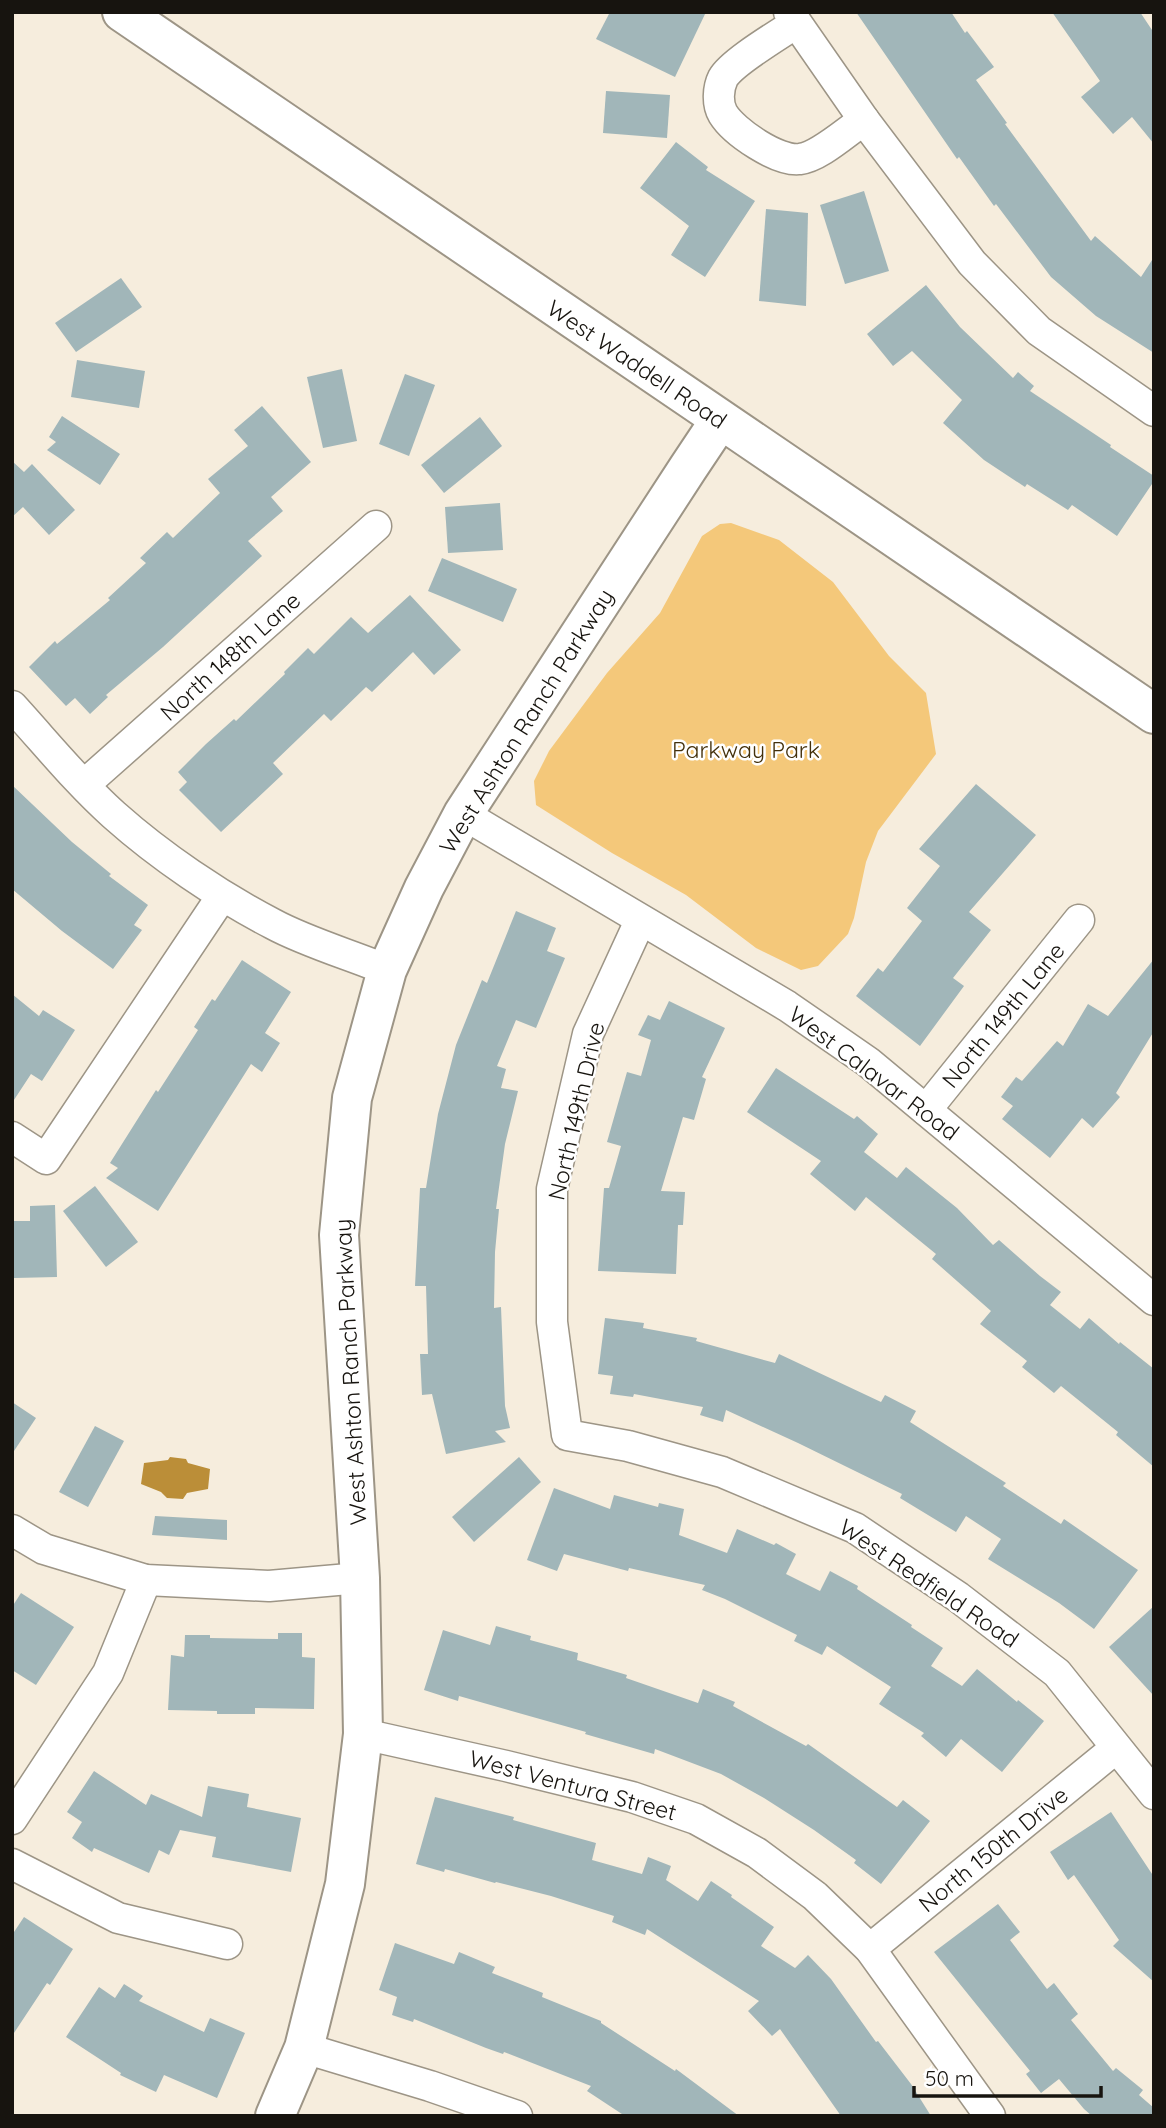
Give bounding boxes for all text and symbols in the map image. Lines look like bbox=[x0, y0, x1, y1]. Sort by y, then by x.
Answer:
street label: West Waddell Road bbox=[542, 293, 732, 435]
street label: West Ashton Ranch Parkway bbox=[432, 583, 620, 859]
street label: North 148th Lane bbox=[154, 585, 306, 727]
park label: Parkway Park bbox=[672, 735, 820, 764]
street label: North 149th Lane bbox=[935, 936, 1071, 1094]
street label: West Calavar Road bbox=[783, 999, 965, 1147]
street label: North 149th Drive bbox=[541, 1019, 611, 1203]
street label: West Ashton Ranch Parkway bbox=[327, 1218, 373, 1526]
street label: West Redfield Road bbox=[834, 1512, 1024, 1654]
street label: West Ventura Street bbox=[466, 1743, 680, 1827]
street label: North 150th Drive bbox=[912, 1780, 1074, 1918]
scale bar bbox=[914, 2054, 1101, 2098]
text: 50 m bbox=[925, 2065, 974, 2091]

